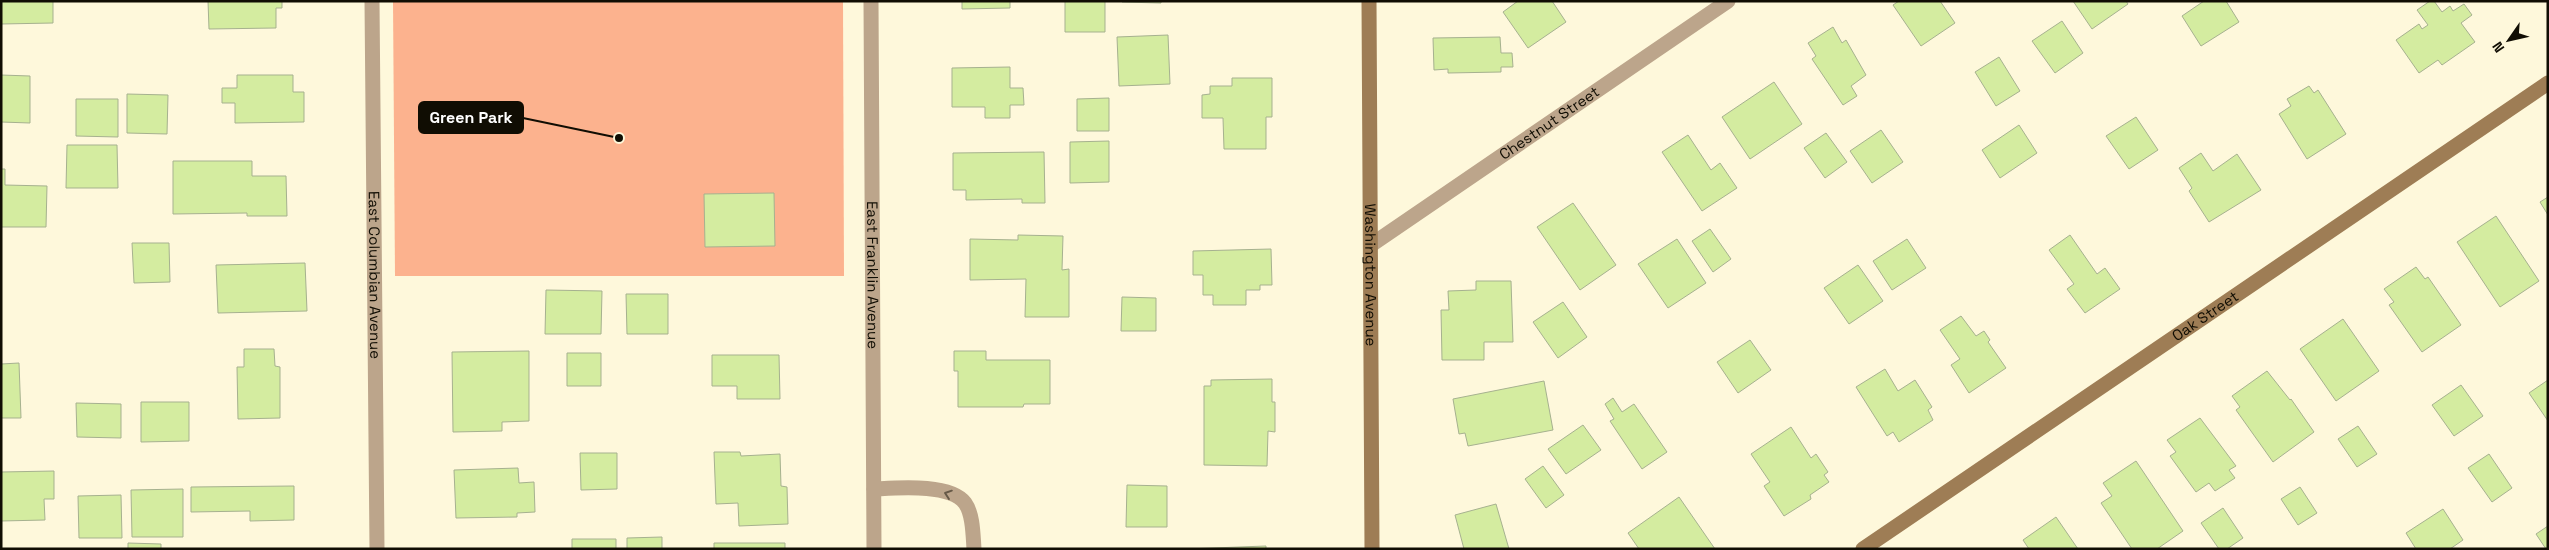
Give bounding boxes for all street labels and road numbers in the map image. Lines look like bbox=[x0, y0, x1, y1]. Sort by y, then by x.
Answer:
street label: Chestnut Street bbox=[1495, 82, 1603, 164]
street label: East Columbian Avenue bbox=[365, 191, 385, 359]
street label: East Franklin Avenue bbox=[863, 201, 883, 349]
street label: Washington Avenue bbox=[1361, 203, 1381, 347]
street label: Oak Street bbox=[2168, 286, 2242, 345]

